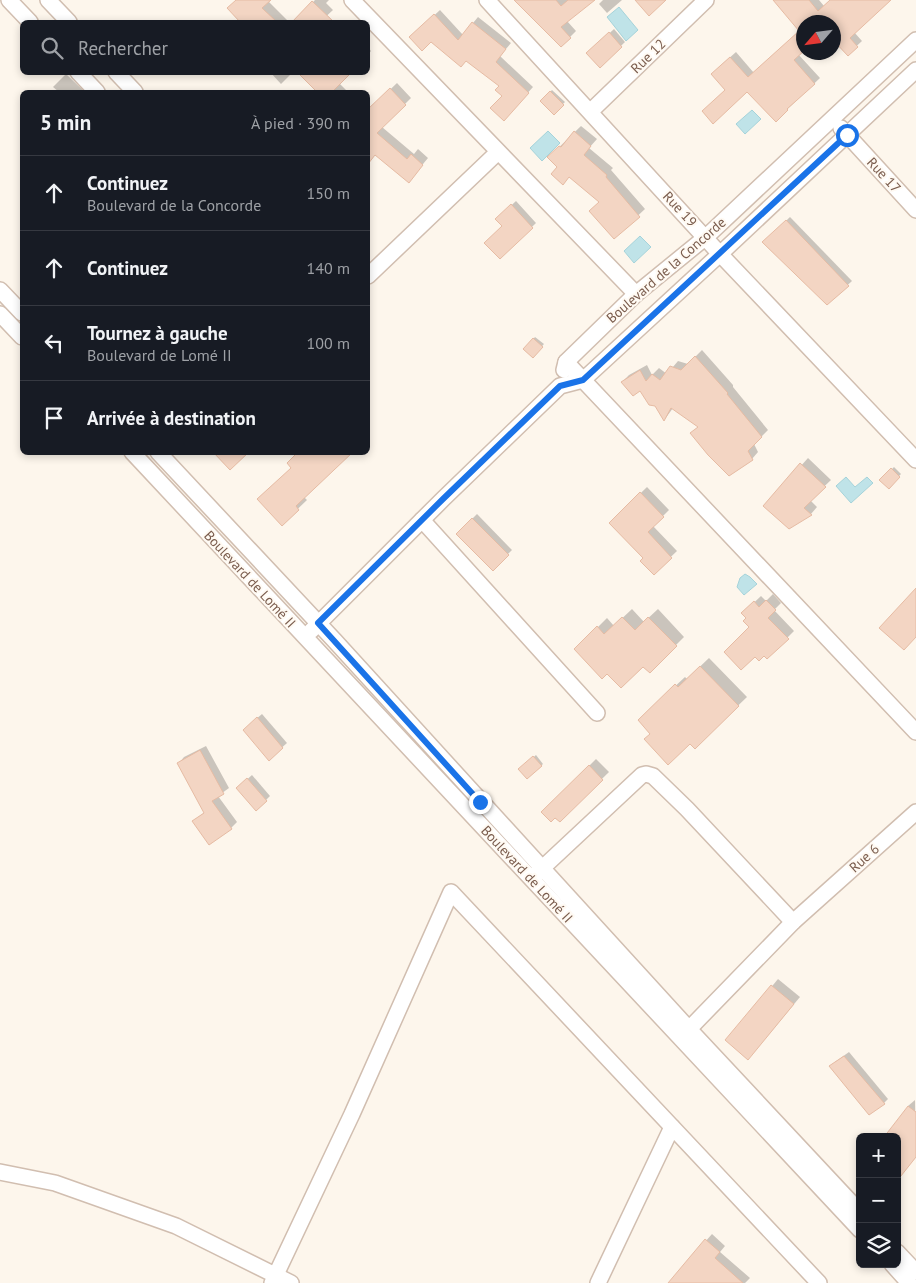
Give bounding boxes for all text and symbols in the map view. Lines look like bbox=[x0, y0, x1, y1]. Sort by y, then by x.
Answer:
north arrow bbox=[796, 15, 841, 60]
search box bbox=[20, 20, 370, 75]
icon: search bbox=[38, 34, 66, 62]
street label: Rue 12 bbox=[627, 35, 669, 77]
text: Rechercher bbox=[78, 36, 168, 60]
text: 5 min bbox=[40, 109, 91, 136]
text: À pied · 390 m bbox=[251, 113, 350, 133]
route start bbox=[836, 124, 859, 147]
street label: Rue 17 bbox=[863, 154, 905, 196]
text: Continuez bbox=[87, 171, 168, 195]
icon: ahead bbox=[40, 179, 68, 207]
text: 150 m bbox=[307, 183, 350, 203]
street label: Rue 19 bbox=[659, 188, 701, 230]
text: Boulevard de la Concorde bbox=[87, 195, 261, 215]
street label: Boulevard de la Concorde bbox=[603, 213, 729, 327]
icon: ahead bbox=[40, 254, 68, 282]
text: Continuez bbox=[87, 256, 168, 280]
text: 140 m bbox=[307, 258, 350, 278]
text: Tournez à gauche bbox=[87, 321, 228, 345]
icon: left bbox=[40, 329, 68, 357]
text: 100 m bbox=[307, 333, 350, 353]
text: Boulevard de Lomé II bbox=[87, 345, 232, 365]
icon: arrive bbox=[40, 404, 68, 432]
text: Arrivée à destination bbox=[87, 406, 256, 430]
street label: Boulevard de Lomé II bbox=[200, 527, 300, 631]
route end bbox=[469, 791, 492, 814]
street label: Boulevard de Lomé II bbox=[477, 822, 577, 926]
street label: Rue 6 bbox=[845, 840, 883, 876]
map controls bbox=[856, 1133, 901, 1268]
button: + bbox=[856, 1133, 901, 1178]
button: − bbox=[856, 1178, 901, 1223]
button: layers bbox=[856, 1223, 901, 1268]

